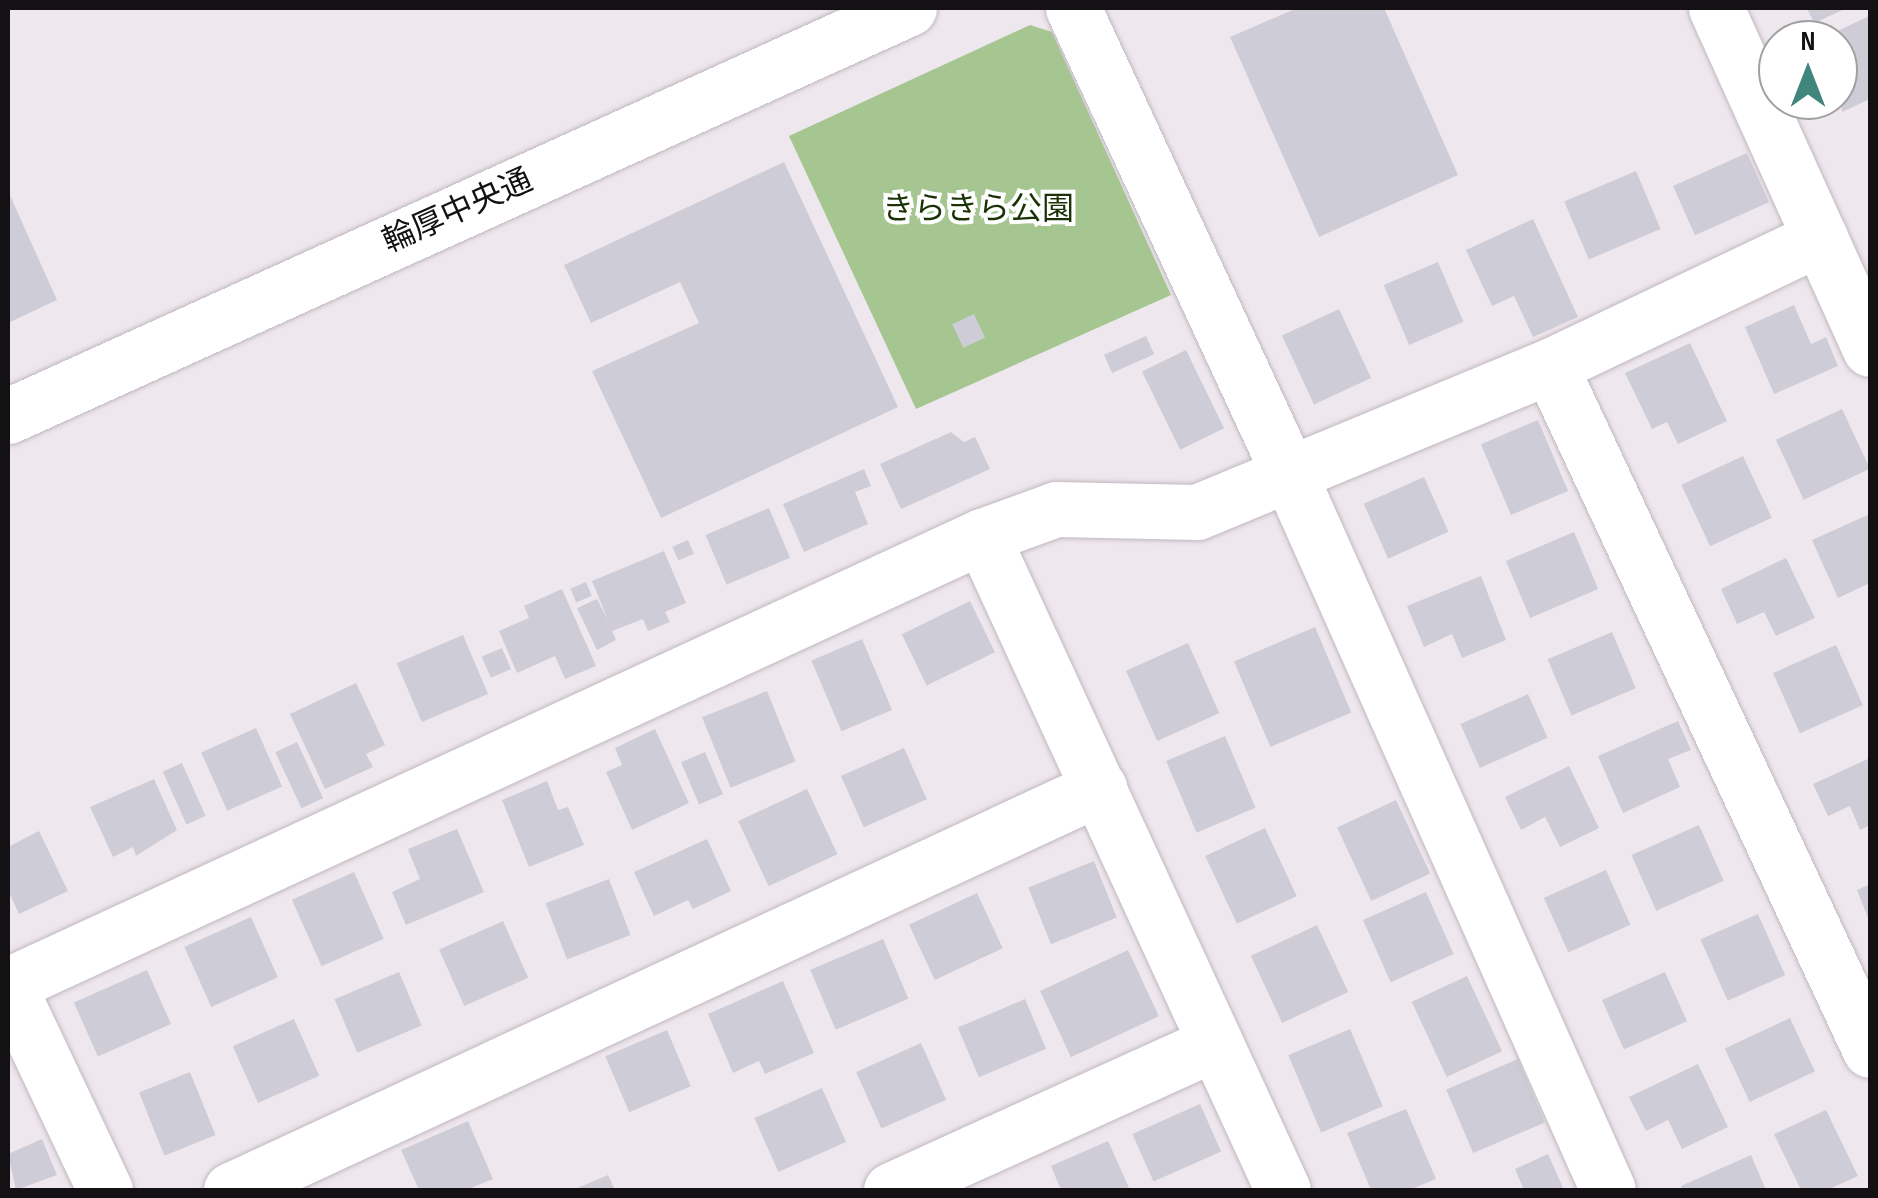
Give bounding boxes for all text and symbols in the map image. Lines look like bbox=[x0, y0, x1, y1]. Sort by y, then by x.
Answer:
north arrow bbox=[1758, 20, 1858, 120]
text: N bbox=[1801, 25, 1815, 58]
street label: 輪厚中央通 bbox=[377, 162, 539, 262]
park label: きらきら公園 bbox=[882, 191, 1074, 229]

